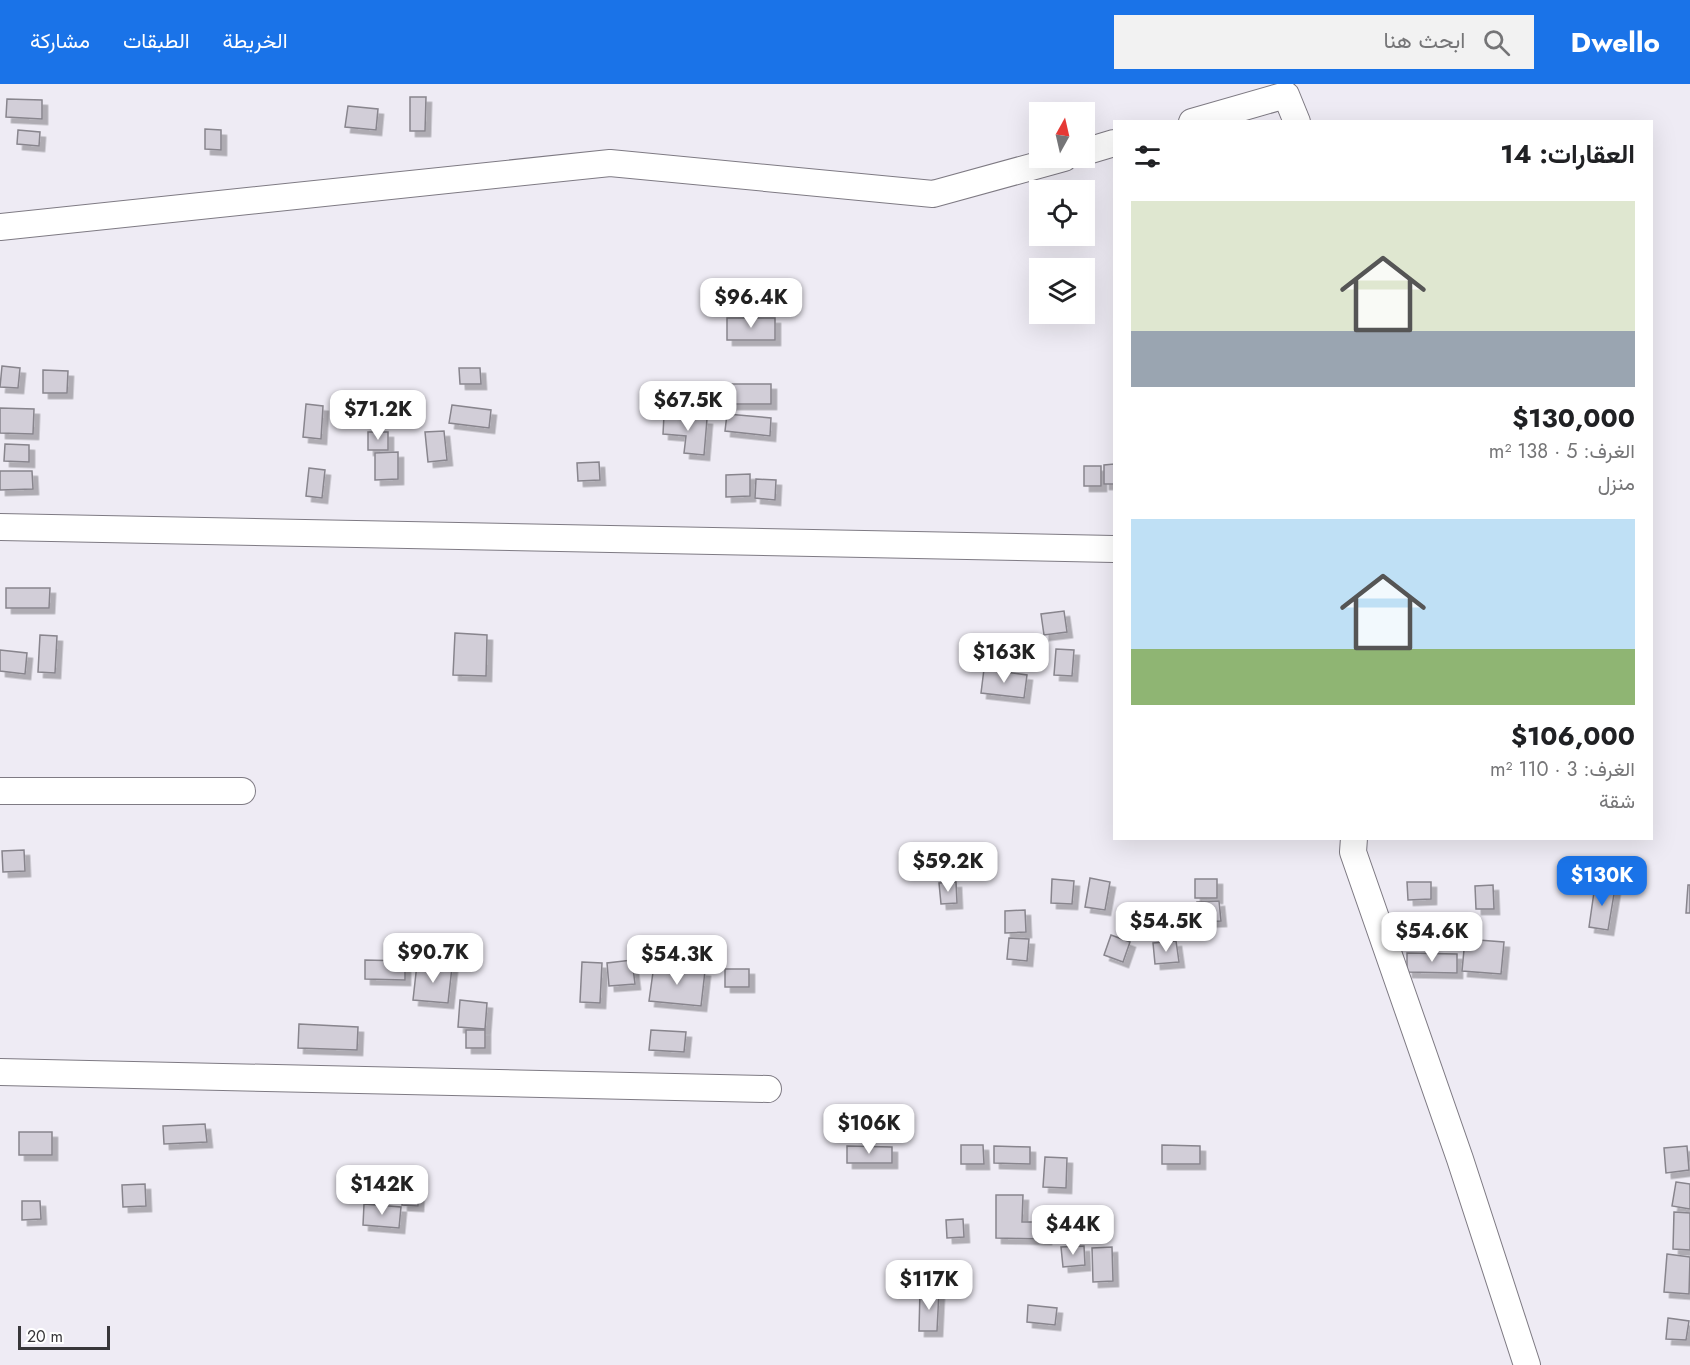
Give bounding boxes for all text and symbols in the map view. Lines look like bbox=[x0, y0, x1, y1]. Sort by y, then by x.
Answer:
search box bbox=[1114, 15, 1534, 69]
text: Dwello bbox=[1570, 22, 1660, 63]
text: ابحث هنا bbox=[1383, 24, 1465, 56]
text: مشاركة bbox=[30, 26, 90, 56]
text: الطبقات bbox=[123, 26, 190, 56]
text: الخريطة bbox=[223, 26, 288, 56]
icon: search bbox=[1480, 26, 1513, 59]
north arrow bbox=[1029, 102, 1095, 168]
map controls bbox=[1029, 102, 1095, 324]
text: العقارات: 14 bbox=[1500, 135, 1635, 173]
icon: filters bbox=[1131, 140, 1164, 173]
button: locate bbox=[1029, 180, 1095, 246]
icon: home bbox=[1329, 240, 1437, 348]
button: layers bbox=[1029, 258, 1095, 324]
pin: $96.4K bbox=[702, 278, 800, 329]
text: $96.4K bbox=[714, 283, 788, 312]
pin: $67.5K bbox=[639, 381, 737, 432]
text: $67.5K bbox=[653, 386, 723, 415]
pin: $71.2K bbox=[329, 390, 427, 441]
text: $71.2K bbox=[344, 395, 412, 424]
text: $130,000 bbox=[1512, 399, 1635, 437]
text: الغرف: 5 · 138 m² bbox=[1489, 437, 1635, 466]
text: منزل bbox=[1598, 469, 1635, 498]
icon: home bbox=[1329, 558, 1437, 666]
pin: $163K bbox=[962, 633, 1046, 684]
text: $163K bbox=[973, 638, 1035, 667]
text: $106,000 bbox=[1511, 717, 1635, 755]
text: الغرف: 3 · 110 m² bbox=[1490, 755, 1635, 784]
text: شقة bbox=[1599, 787, 1635, 816]
pin: $59.2K bbox=[899, 842, 997, 893]
text: $59.2K bbox=[913, 847, 983, 876]
pin: $130K bbox=[1560, 856, 1644, 907]
text: $130K bbox=[1571, 861, 1633, 890]
pin: $54.5K bbox=[1117, 902, 1215, 953]
text: $54.5K bbox=[1130, 907, 1202, 936]
pin: $54.6K bbox=[1383, 912, 1481, 963]
text: $54.6K bbox=[1395, 917, 1469, 946]
pin: $90.7K bbox=[384, 933, 482, 984]
pin: $54.3K bbox=[628, 935, 726, 986]
text: $90.7K bbox=[397, 938, 469, 967]
text: $54.3K bbox=[641, 940, 713, 969]
pin: $106K bbox=[827, 1104, 911, 1155]
text: $106K bbox=[837, 1109, 901, 1138]
pin: $142K bbox=[340, 1165, 424, 1216]
text: $142K bbox=[350, 1170, 414, 1199]
pin: $44K bbox=[1037, 1205, 1109, 1256]
text: $44K bbox=[1046, 1210, 1100, 1239]
pin: $117K bbox=[887, 1260, 971, 1311]
text: $117K bbox=[900, 1265, 958, 1294]
scale bar bbox=[18, 1323, 110, 1350]
text: 20 m bbox=[27, 1325, 63, 1348]

